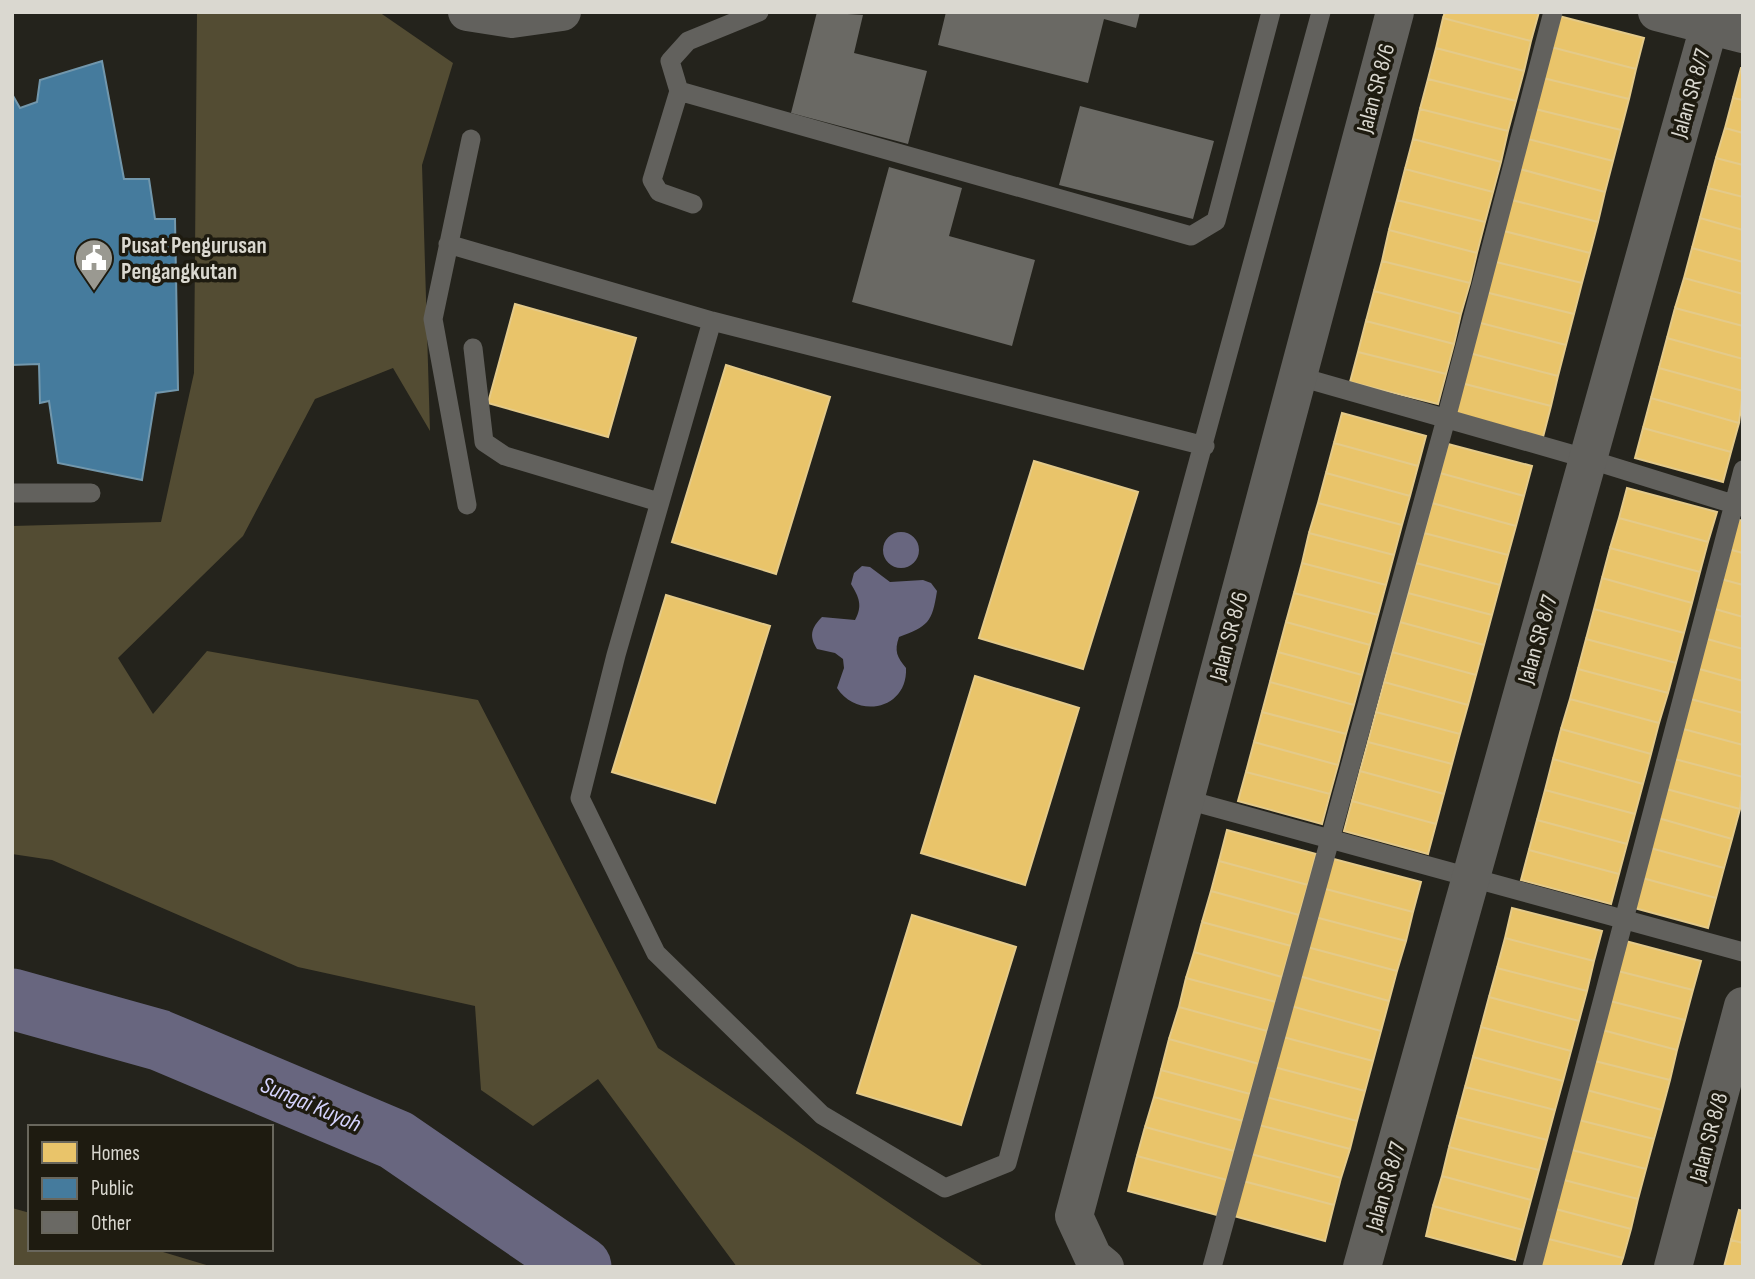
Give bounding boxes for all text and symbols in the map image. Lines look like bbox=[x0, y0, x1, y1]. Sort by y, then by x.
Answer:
street label: Jalan SR 8/6 bbox=[1350, 41, 1401, 137]
street label: Jalan SR 8/7 bbox=[1665, 46, 1717, 142]
place label: Pusat Pengurusan Pengangkutan bbox=[121, 232, 267, 286]
public building icon: Pusat Pengurusan Pengangkutan bbox=[73, 237, 115, 292]
street label: Jalan SR 8/6 bbox=[1203, 589, 1254, 685]
street label: Jalan SR 8/7 bbox=[1512, 592, 1564, 688]
water label: Sungai Kuyoh bbox=[256, 1070, 365, 1139]
street label: Jalan SR 8/8 bbox=[1683, 1090, 1734, 1186]
legend bbox=[28, 1125, 273, 1251]
street label: Jalan SR 8/7 bbox=[1360, 1139, 1412, 1235]
text: Homes bbox=[91, 1141, 140, 1166]
text: Public bbox=[91, 1176, 134, 1201]
text: Other bbox=[91, 1211, 131, 1236]

